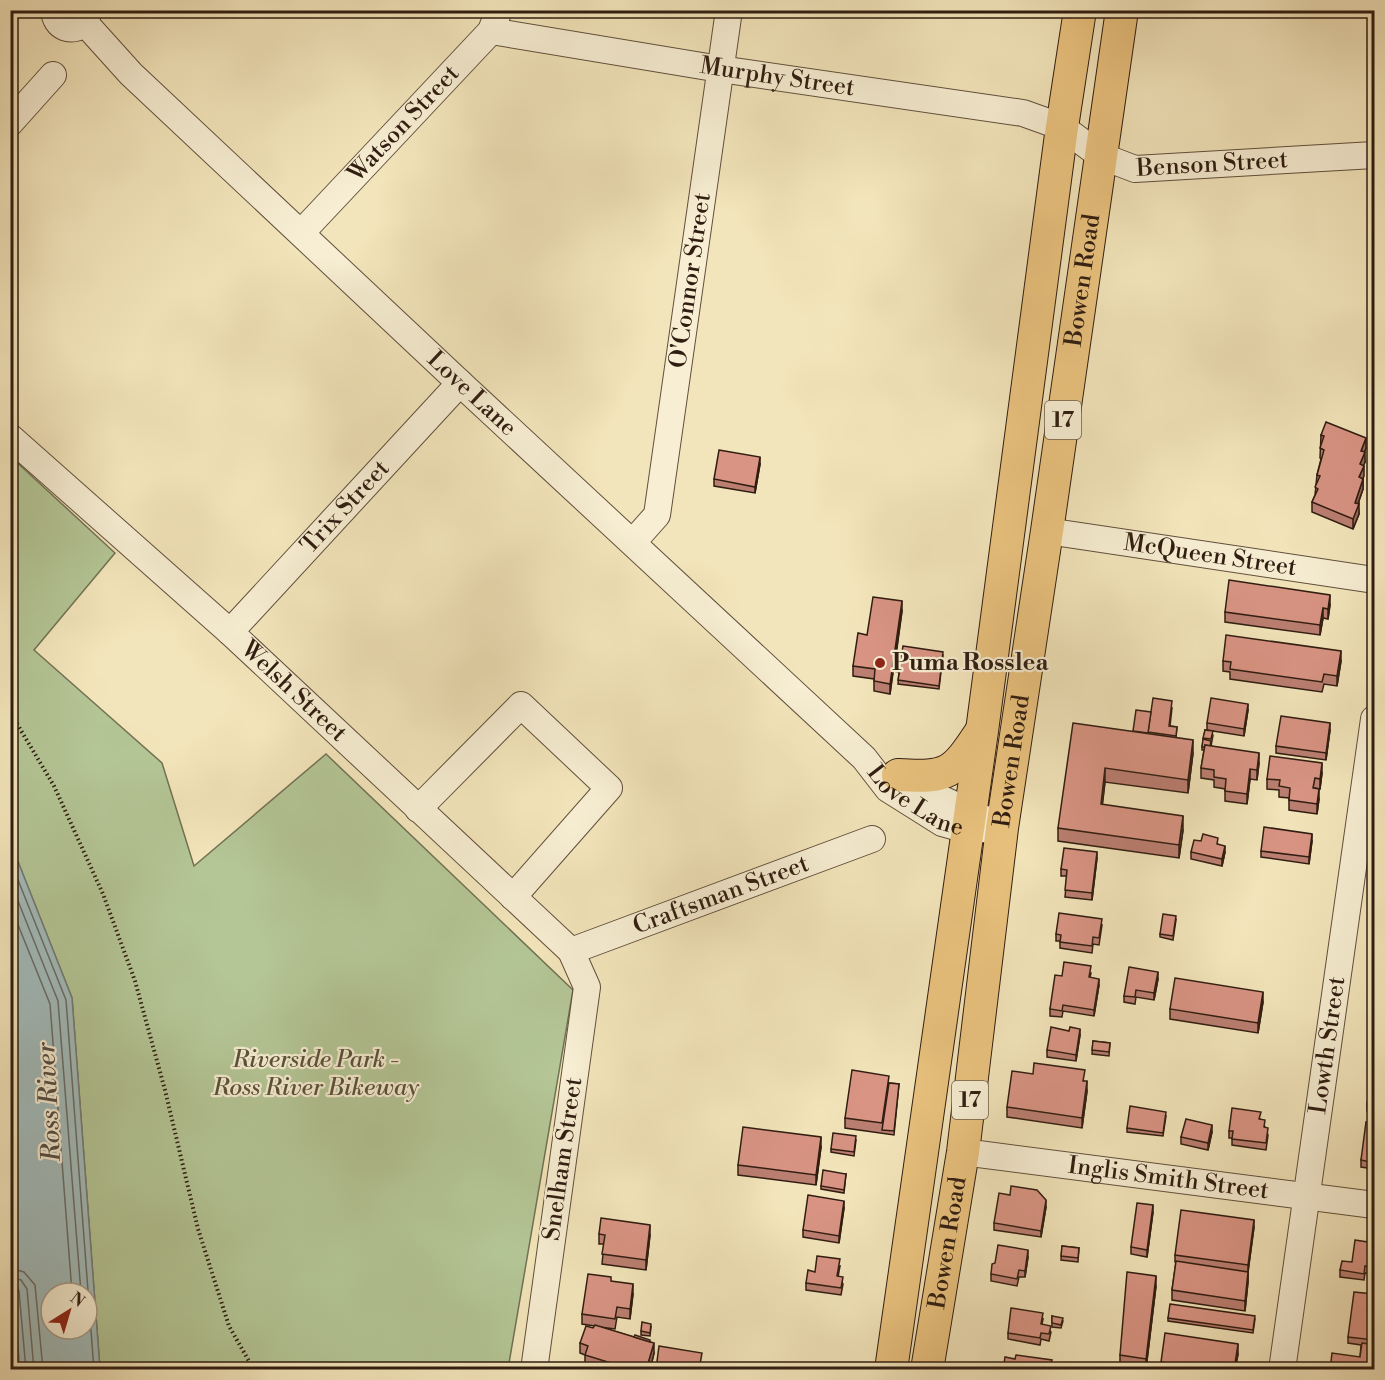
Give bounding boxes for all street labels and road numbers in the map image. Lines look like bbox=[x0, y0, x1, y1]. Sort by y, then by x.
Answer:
street label: Murphy Street bbox=[698, 51, 857, 103]
street label: Watson Street bbox=[341, 59, 466, 189]
street label: Benson Street bbox=[1134, 145, 1289, 184]
street label: O'Connor Street bbox=[663, 190, 718, 370]
street label: Bowen Road bbox=[1059, 212, 1108, 349]
street label: Love Lane bbox=[421, 345, 523, 443]
road number: 17 bbox=[1045, 401, 1081, 439]
street label: Trix Street bbox=[295, 454, 396, 560]
street label: McQueen Street bbox=[1122, 528, 1299, 583]
street label: Welsh Street bbox=[233, 634, 353, 749]
street label: Bowen Road bbox=[987, 692, 1037, 830]
street label: Love Lane bbox=[860, 759, 967, 843]
street label: Craftsman Street bbox=[629, 849, 813, 942]
street label: Lowth Street bbox=[1303, 974, 1353, 1116]
street label: Snelham Street bbox=[537, 1075, 589, 1243]
road number: 17 bbox=[952, 1081, 988, 1119]
street label: Inglis Smith Street bbox=[1066, 1151, 1271, 1206]
street label: Bowen Road bbox=[922, 1174, 974, 1312]

